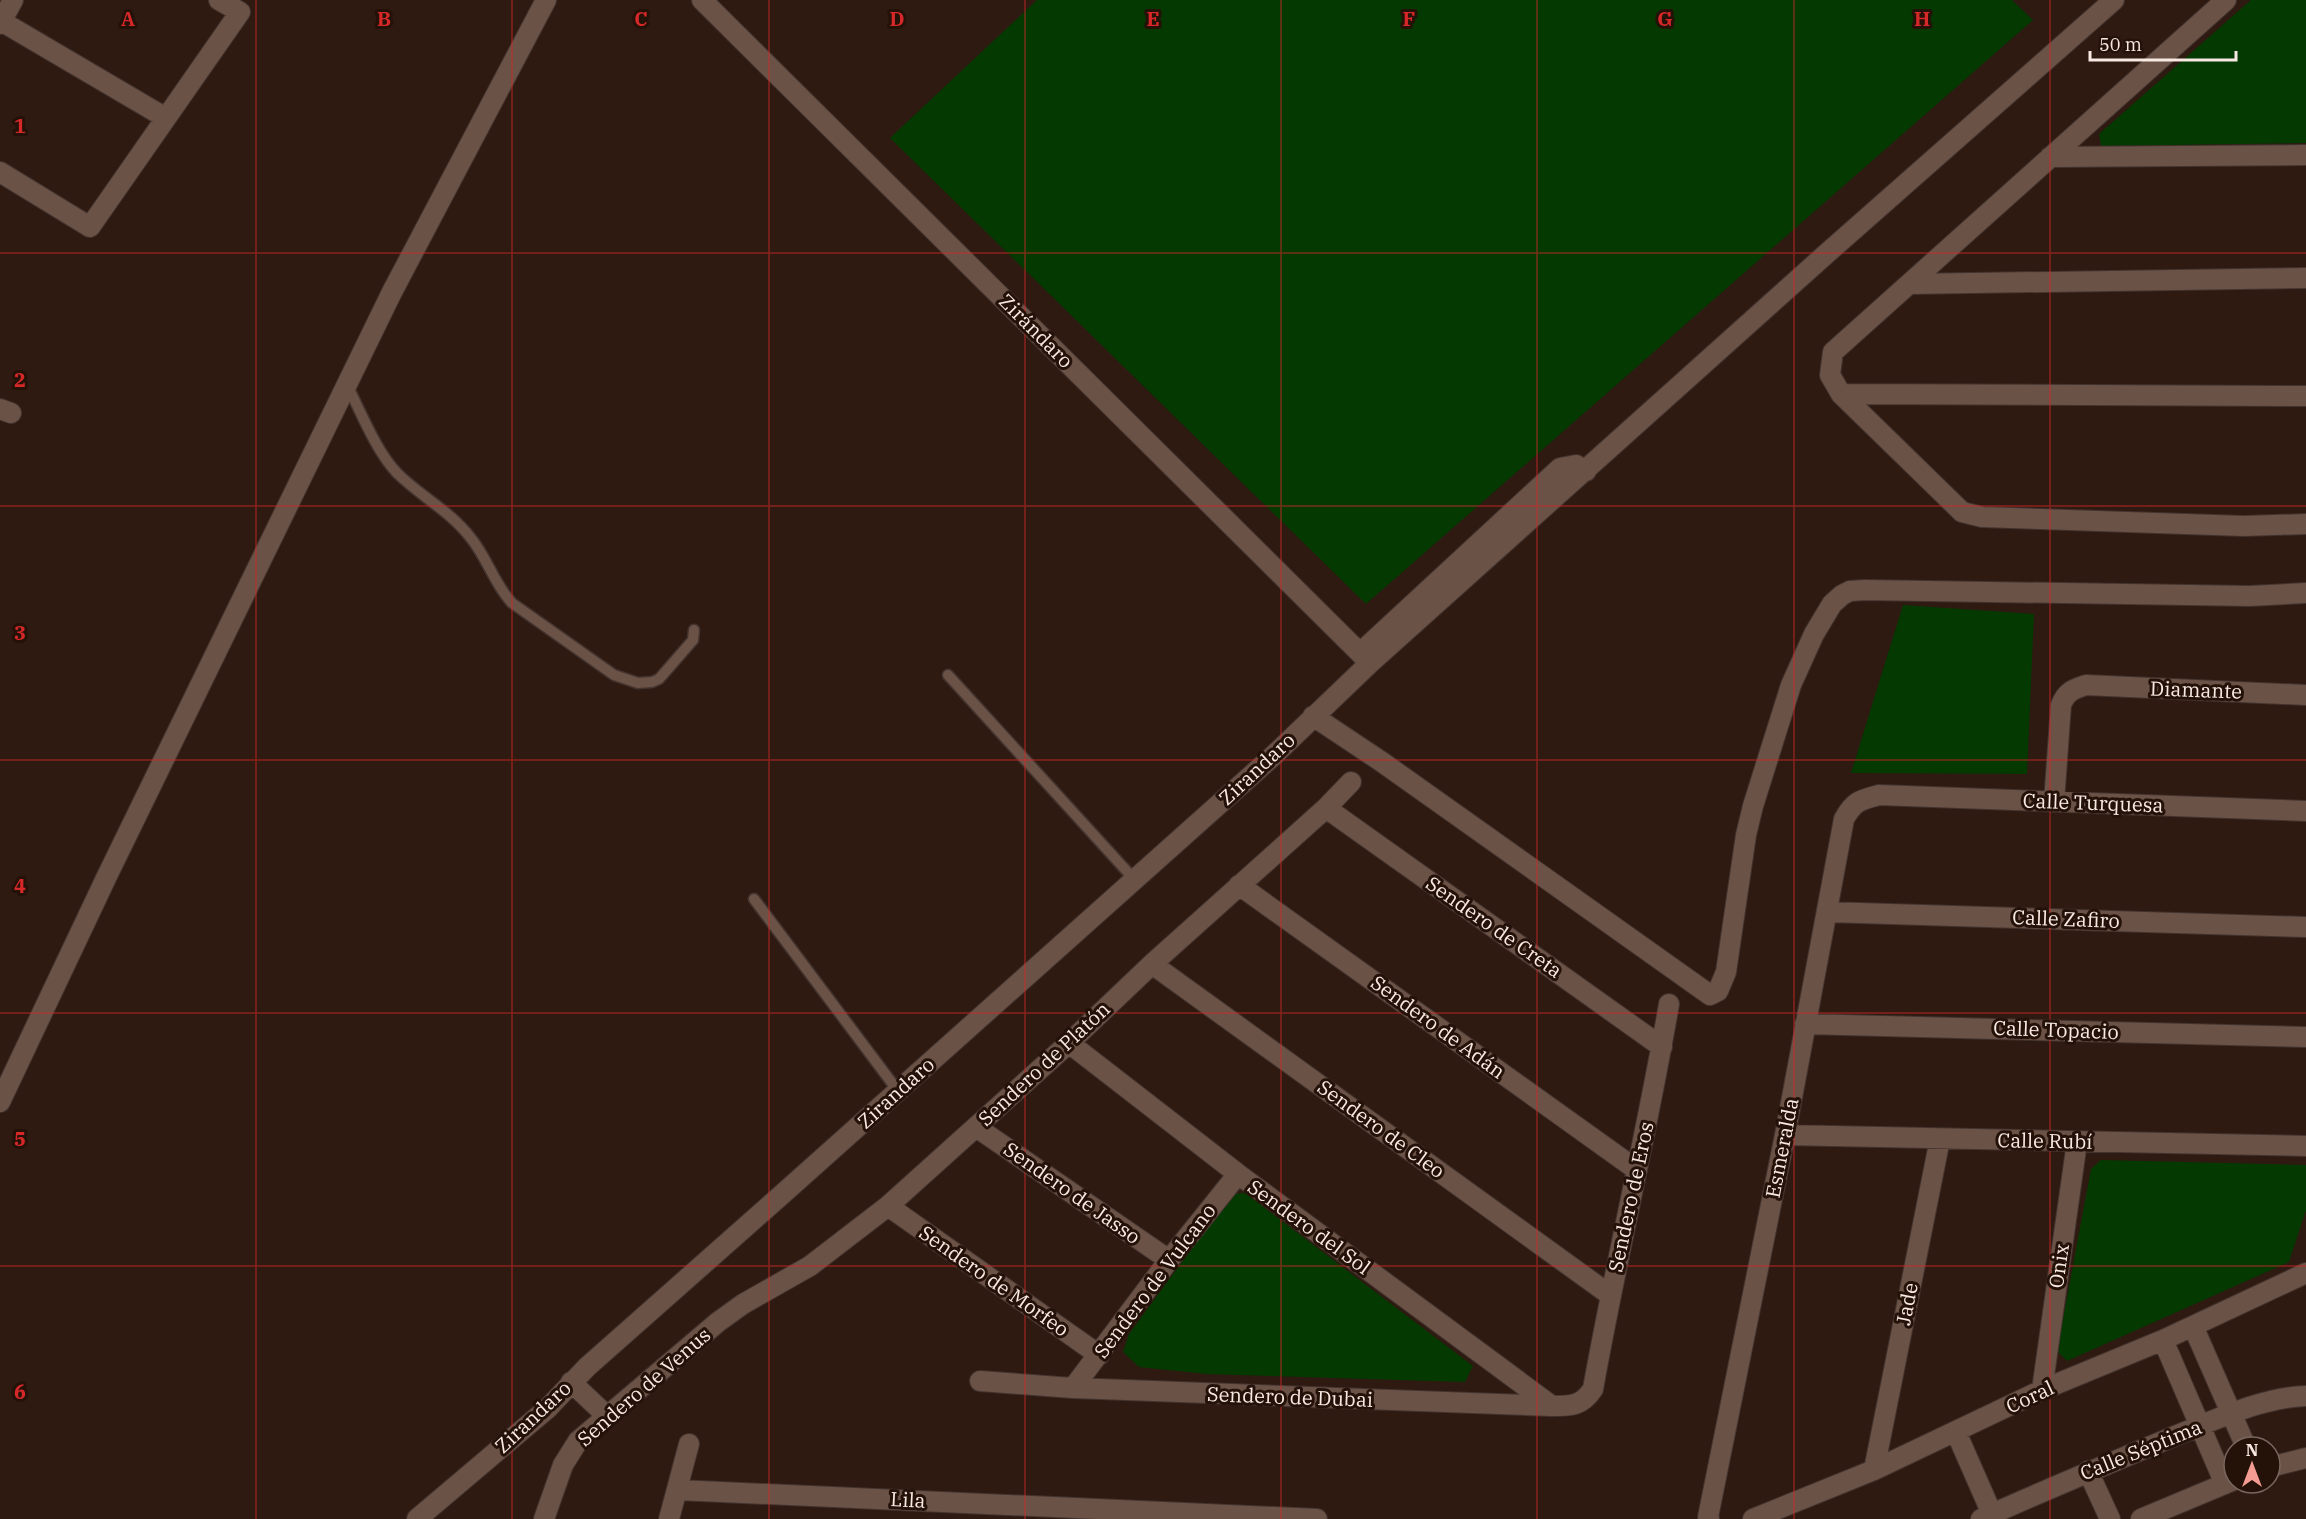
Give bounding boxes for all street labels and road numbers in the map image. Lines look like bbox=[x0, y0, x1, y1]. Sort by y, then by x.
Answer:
street label: Zirándaro bbox=[993, 288, 1079, 374]
street label: Diamante bbox=[2150, 674, 2242, 705]
street label: Zirandaro bbox=[1213, 726, 1301, 811]
street label: Calle Turquesa bbox=[2022, 787, 2164, 818]
street label: Sendero de Creta bbox=[1421, 869, 1568, 984]
street label: Calle Zafiro bbox=[2012, 903, 2120, 934]
street label: Sendero de Adán bbox=[1366, 969, 1511, 1085]
street label: Sendero de Platón bbox=[972, 995, 1115, 1132]
street label: Calle Topacio bbox=[1993, 1014, 2119, 1045]
street label: Zirandaro bbox=[851, 1051, 940, 1134]
street label: Sendero de Cleo bbox=[1312, 1073, 1450, 1184]
street label: Esmeralda bbox=[1759, 1096, 1804, 1200]
street label: Sendero de Eros bbox=[1601, 1119, 1660, 1275]
street label: Calle Rubí bbox=[1997, 1126, 2093, 1155]
street label: Sendero de Jasso bbox=[999, 1135, 1146, 1250]
street label: Sendero del Sol bbox=[1243, 1173, 1376, 1280]
street label: Sendero de Vulcano bbox=[1088, 1198, 1222, 1363]
street label: Sendero de Morfeo bbox=[914, 1219, 1075, 1342]
street label: Onix bbox=[2042, 1242, 2075, 1290]
street label: Jade bbox=[1889, 1280, 1924, 1328]
street label: Sendero de Venus bbox=[571, 1321, 716, 1452]
street label: Zirandaro bbox=[489, 1374, 577, 1459]
street label: Coral bbox=[2001, 1374, 2058, 1419]
street label: Sendero de Dubai bbox=[1206, 1380, 1374, 1413]
street label: Calle Séptima bbox=[2076, 1413, 2206, 1486]
street label: Lila bbox=[890, 1485, 926, 1514]

